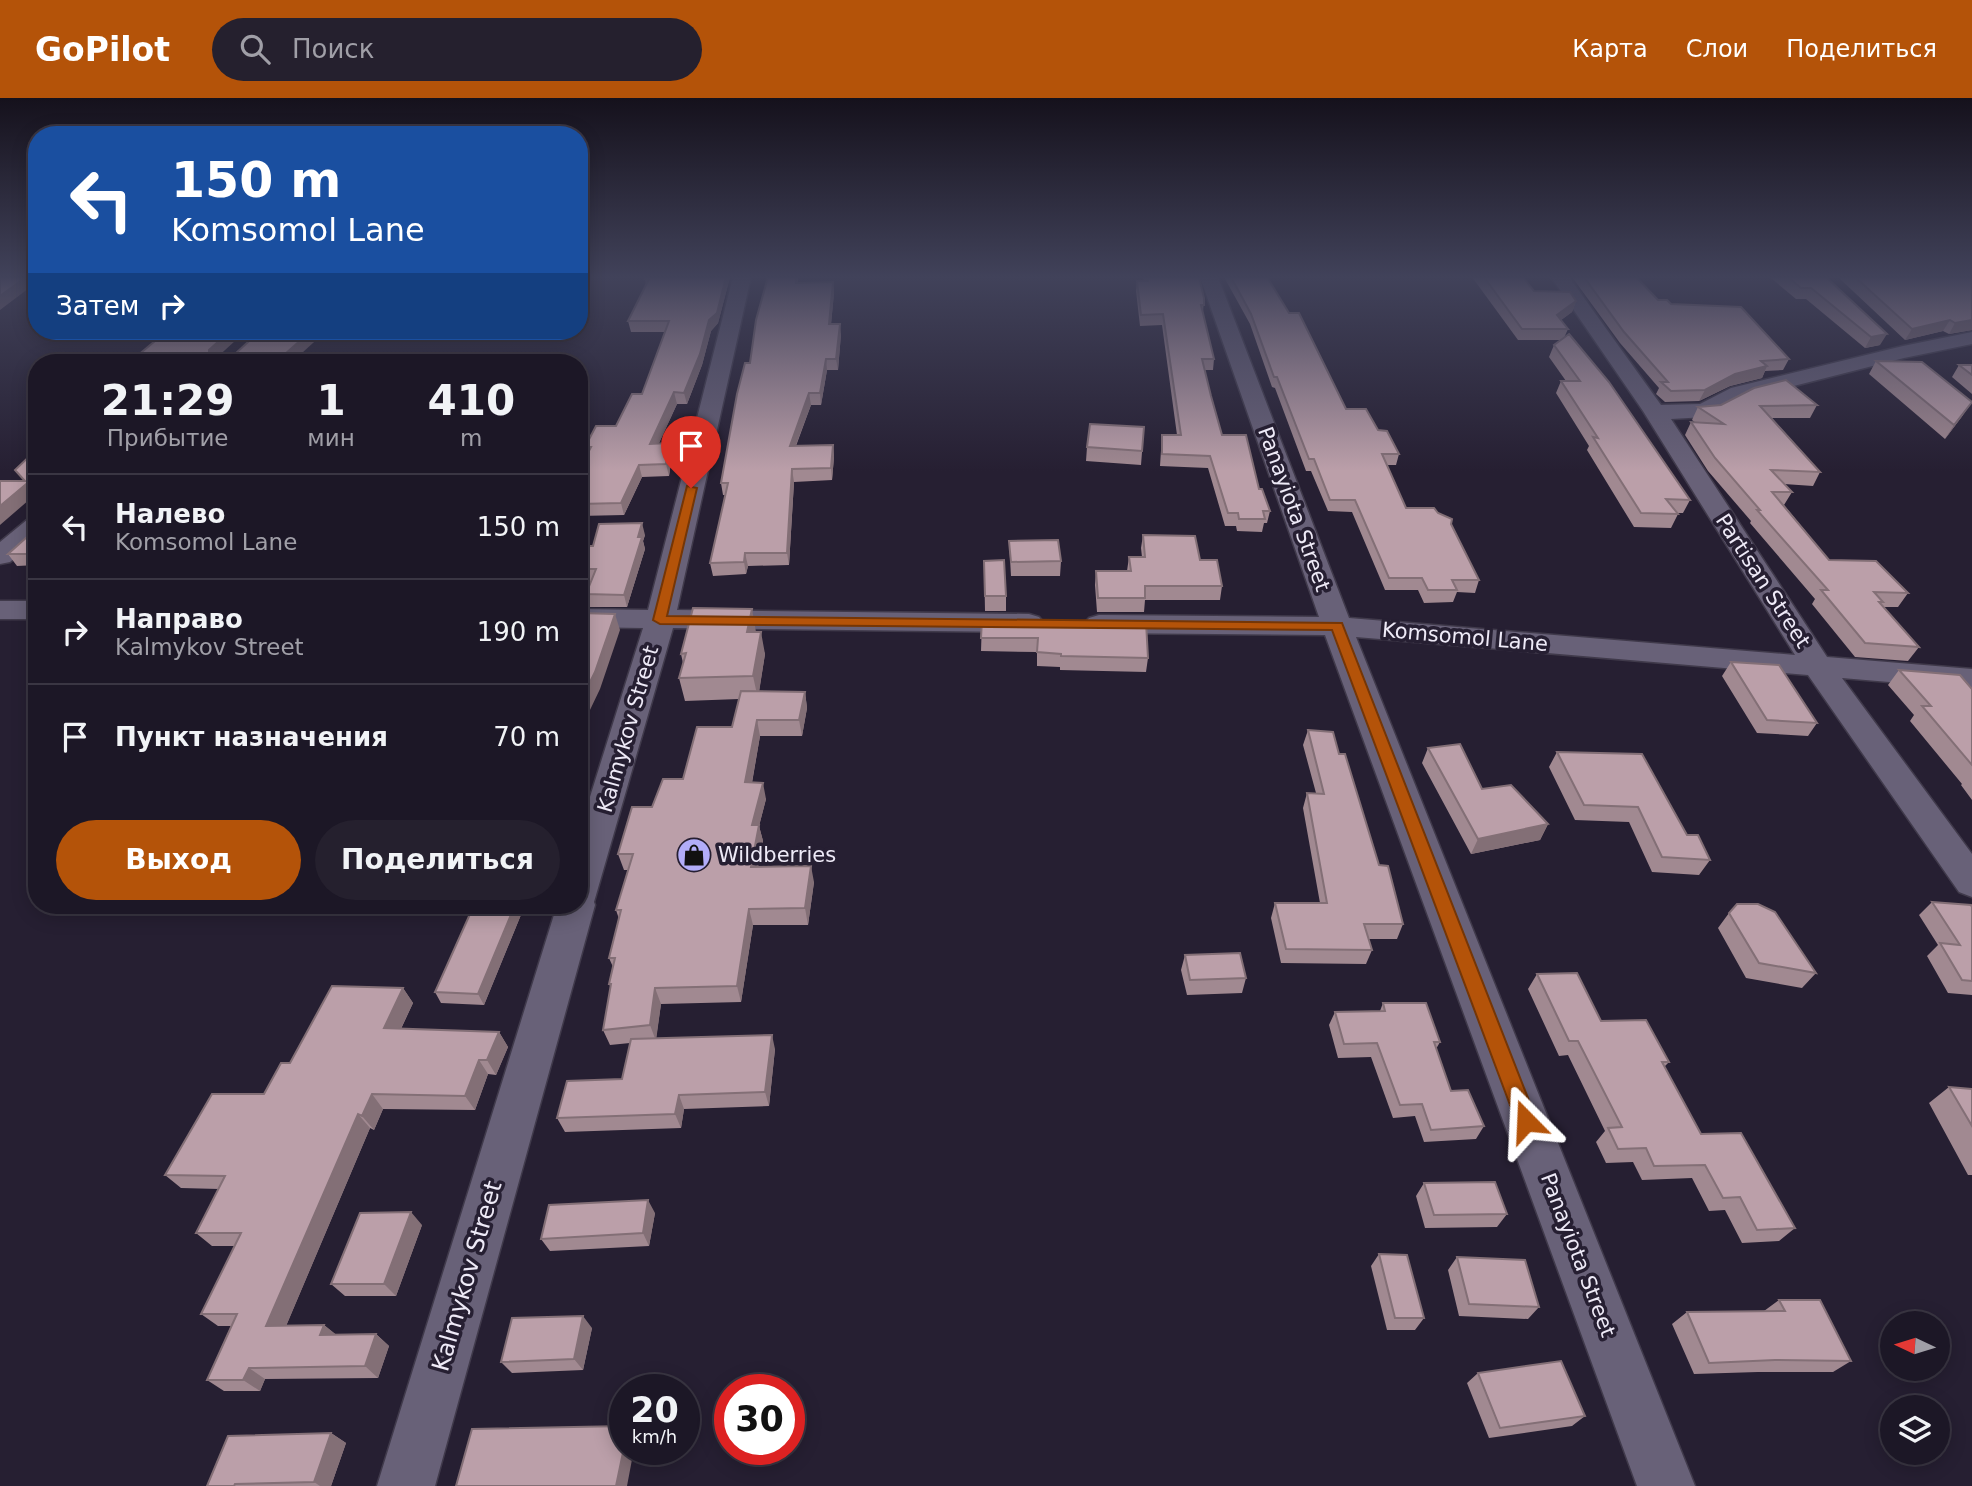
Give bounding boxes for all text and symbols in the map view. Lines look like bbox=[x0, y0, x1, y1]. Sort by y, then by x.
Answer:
search box bbox=[212, 18, 702, 81]
text: GoPilot bbox=[35, 30, 170, 69]
icon: search bbox=[236, 30, 274, 68]
text: Поиск bbox=[292, 34, 374, 64]
text: Карта bbox=[1572, 35, 1648, 63]
text: Слои bbox=[1686, 35, 1748, 63]
text: Поделиться bbox=[1786, 35, 1937, 63]
text: 150 m bbox=[171, 152, 341, 209]
icon: left bbox=[56, 154, 147, 245]
text: Komsomol Lane bbox=[171, 211, 425, 249]
icon: right bbox=[153, 287, 191, 325]
text: Затем bbox=[56, 291, 139, 321]
text: 21:29 bbox=[101, 376, 235, 425]
text: 1 bbox=[316, 376, 346, 425]
text: 410 bbox=[427, 376, 515, 425]
pin bbox=[661, 416, 721, 488]
street label: Panayiota Street bbox=[1253, 423, 1335, 595]
text: Прибытие bbox=[107, 425, 229, 451]
text: мин bbox=[307, 425, 355, 451]
text: m bbox=[460, 425, 483, 451]
icon: arrive bbox=[672, 427, 710, 465]
text: Налево bbox=[115, 499, 225, 529]
icon: left bbox=[56, 508, 94, 546]
street label: Partisan Street bbox=[1711, 510, 1815, 652]
text: 150 m bbox=[477, 512, 560, 542]
text: Komsomol Lane bbox=[115, 529, 297, 555]
text: Направо bbox=[115, 604, 243, 634]
icon: right bbox=[56, 613, 94, 651]
text: 190 m bbox=[477, 617, 560, 647]
street label: Komsomol Lane bbox=[1381, 618, 1549, 656]
text: Kalmykov Street bbox=[115, 634, 304, 660]
street label: Kalmykov Street bbox=[593, 643, 663, 815]
icon: arrive bbox=[56, 718, 94, 756]
text: Пункт назначения bbox=[115, 722, 388, 752]
text: 70 m bbox=[493, 722, 560, 752]
button: Выход bbox=[56, 820, 301, 900]
button: Поделиться bbox=[315, 820, 560, 900]
shop icon: Wildberries bbox=[675, 836, 713, 874]
place label: Wildberries bbox=[718, 843, 836, 867]
position arrow bbox=[1489, 1084, 1563, 1158]
street label: Panayiota Street bbox=[1536, 1170, 1620, 1340]
street label: Kalmykov Street bbox=[426, 1178, 508, 1374]
north arrow bbox=[1880, 1311, 1950, 1381]
map controls bbox=[1880, 1311, 1950, 1465]
speed limit sign: 30 bbox=[714, 1374, 805, 1465]
text: 20 bbox=[630, 1390, 679, 1430]
button: layers bbox=[1880, 1395, 1950, 1465]
text: km/h bbox=[632, 1426, 677, 1447]

